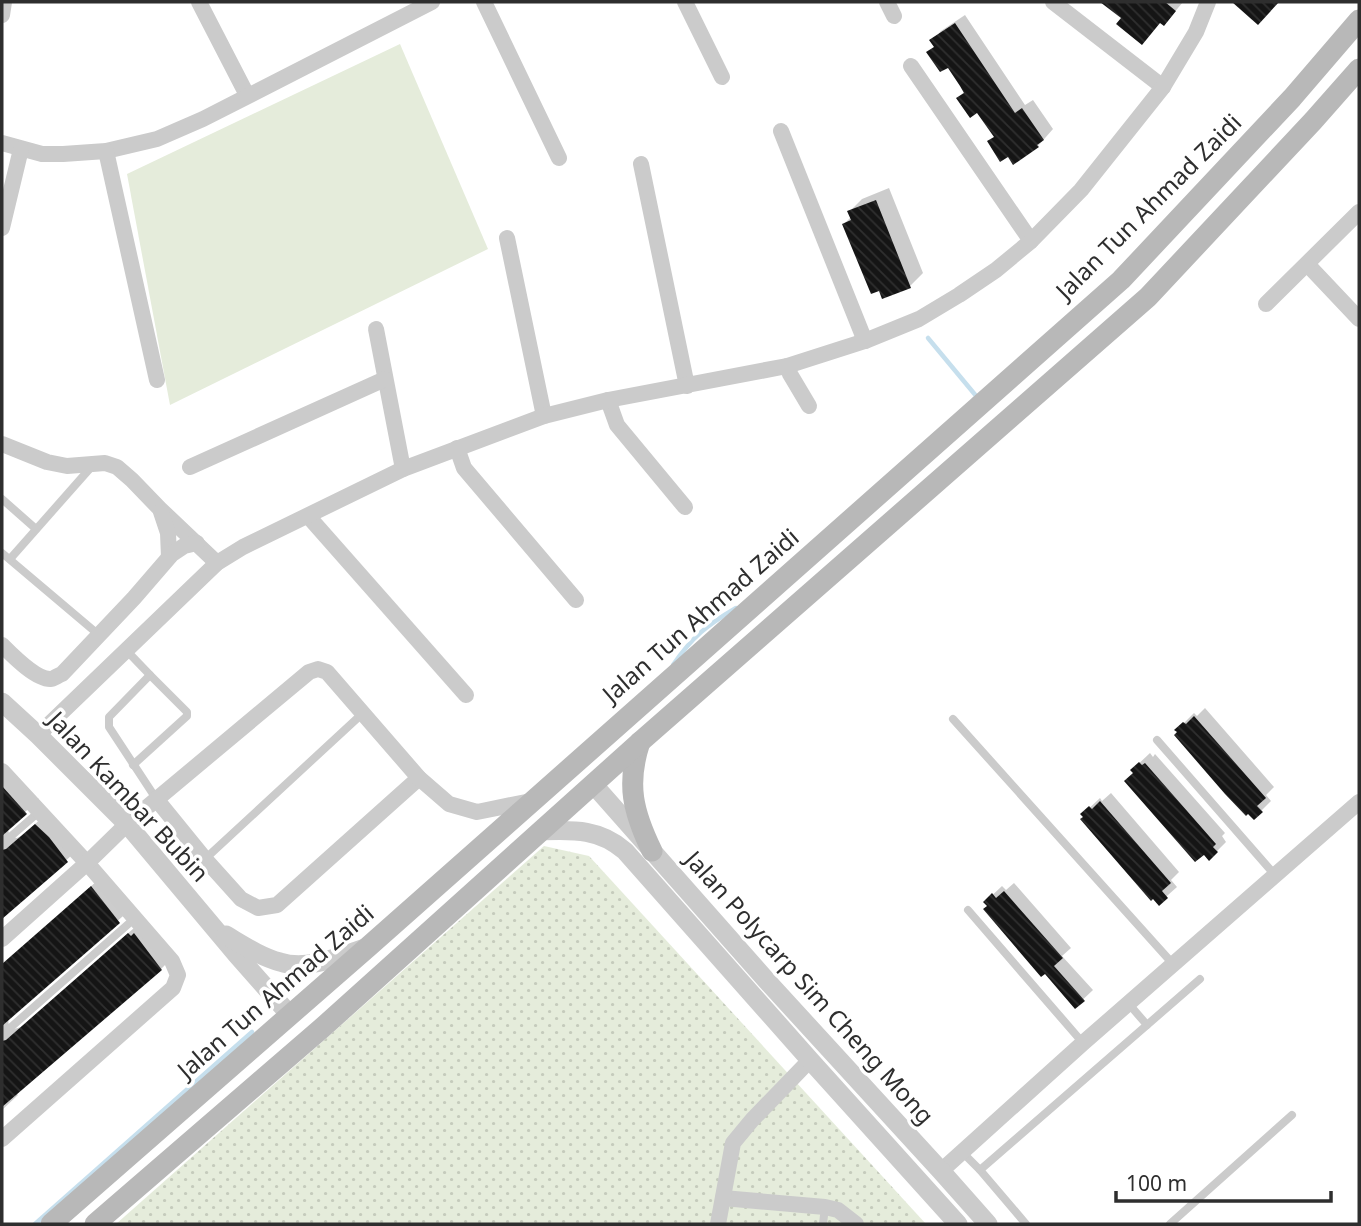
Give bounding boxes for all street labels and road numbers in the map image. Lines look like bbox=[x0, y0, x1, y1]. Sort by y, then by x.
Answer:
street label: Jalan Tun Ahmad Zaidi bbox=[1046, 106, 1248, 307]
street label: Jalan Tun Ahmad Zaidi bbox=[593, 520, 805, 711]
street label: Jalan Kambar Bubin bbox=[40, 702, 217, 888]
street label: Jalan Polycarp Sim Cheng Mong bbox=[677, 842, 942, 1131]
street label: Jalan Tun Ahmad Zaidi bbox=[168, 896, 380, 1087]

